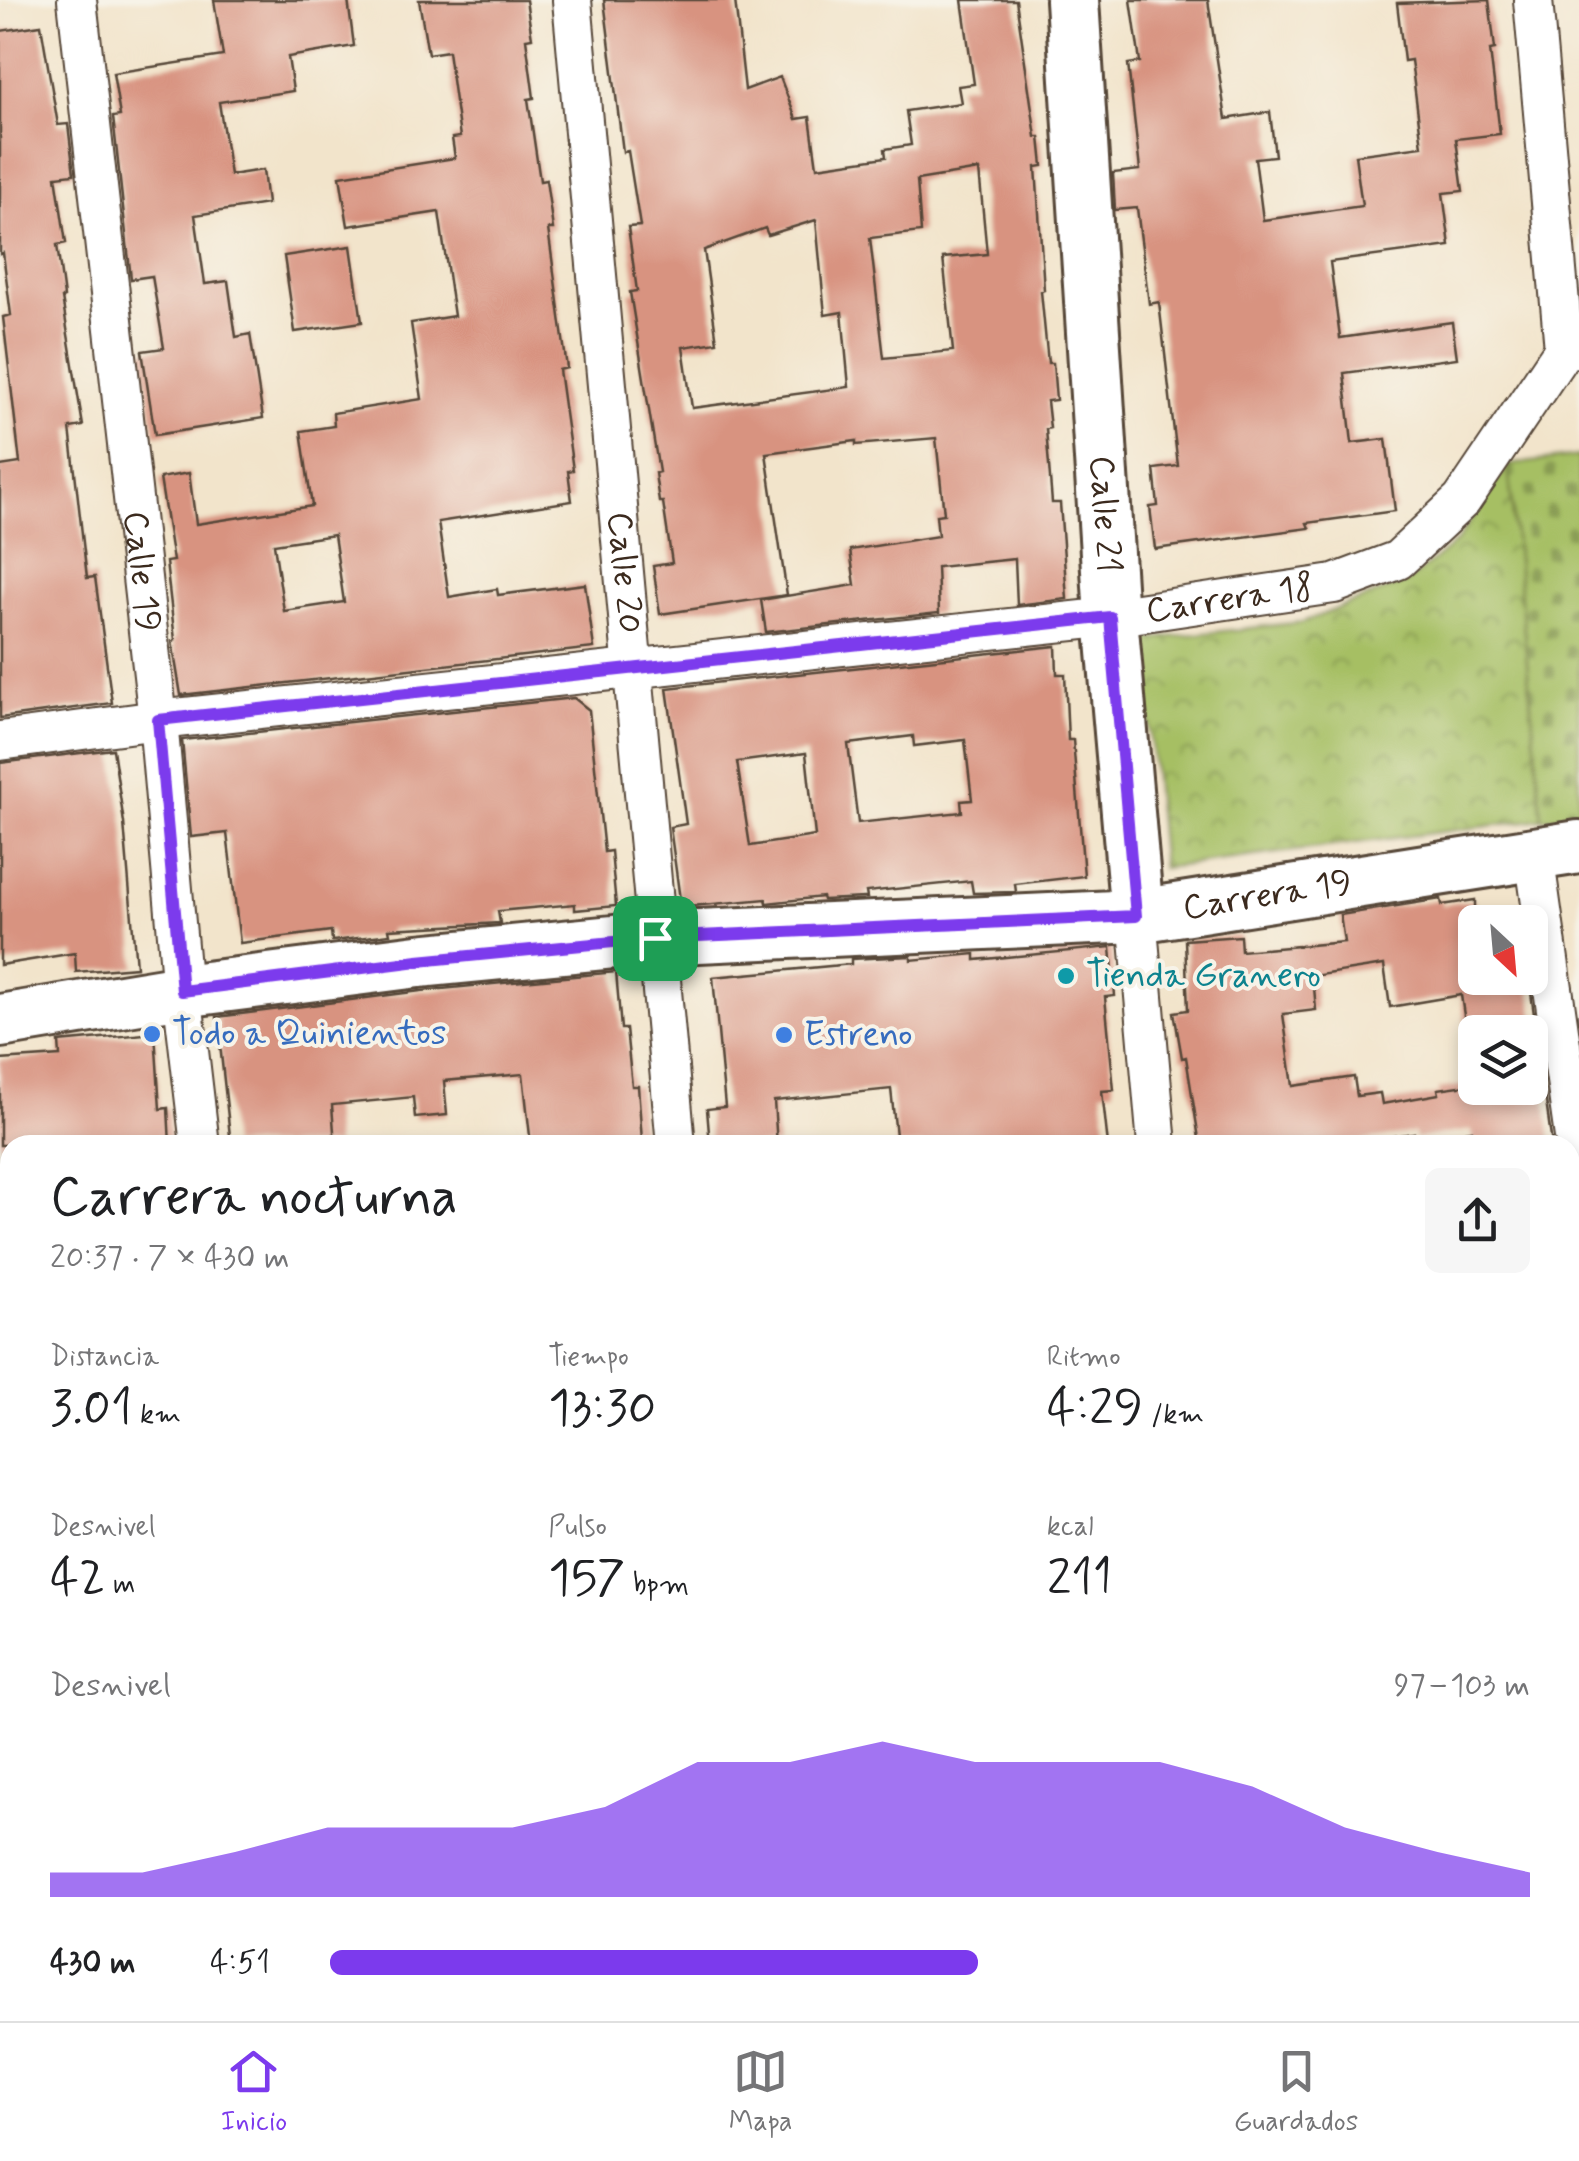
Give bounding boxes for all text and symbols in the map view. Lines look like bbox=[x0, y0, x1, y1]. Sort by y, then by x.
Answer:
street label: Calle 21 bbox=[1078, 454, 1131, 574]
street label: Calle 19 bbox=[112, 509, 171, 634]
street label: Calle 20 bbox=[596, 510, 652, 635]
street label: Carrera 18 bbox=[1143, 564, 1317, 635]
street label: Carrera 19 bbox=[1180, 860, 1355, 931]
pin bbox=[613, 896, 698, 981]
north arrow bbox=[1458, 905, 1548, 995]
map controls bbox=[1458, 905, 1548, 1105]
icon: arrive bbox=[628, 911, 683, 966]
place label: Tienda Granero bbox=[1086, 953, 1321, 999]
marker: Tienda Granero bbox=[1055, 965, 1077, 987]
place label: Todo a Quinientos bbox=[172, 1011, 446, 1057]
place label: Estreno bbox=[804, 1012, 912, 1058]
button: layers bbox=[1458, 1015, 1548, 1105]
marker: Todo a Quinientos bbox=[141, 1023, 163, 1045]
marker: Estreno bbox=[773, 1024, 795, 1046]
text: Carrera nocturna bbox=[50, 1163, 458, 1235]
button: share bbox=[1425, 1168, 1530, 1273]
text: 20:37 · 7 × 430 m bbox=[50, 1237, 290, 1279]
text: Distancia bbox=[50, 1339, 159, 1376]
text: Tiempo bbox=[548, 1339, 629, 1376]
text: Ritmo bbox=[1047, 1339, 1121, 1376]
text: 3.01 bbox=[50, 1376, 132, 1442]
text: 13:30 bbox=[548, 1376, 656, 1442]
text: 4:29 bbox=[1047, 1376, 1143, 1442]
text: km bbox=[132, 1397, 181, 1434]
text: /km bbox=[1143, 1397, 1204, 1434]
text: Desnivel bbox=[50, 1509, 156, 1546]
text: Pulso bbox=[548, 1509, 607, 1546]
text: kcal bbox=[1047, 1509, 1094, 1546]
text: 42 bbox=[50, 1546, 106, 1612]
text: 157 bbox=[548, 1546, 625, 1612]
text: 211 bbox=[1047, 1546, 1112, 1612]
text: m bbox=[106, 1567, 135, 1604]
text: bpm bbox=[625, 1567, 689, 1604]
text: Desnivel bbox=[50, 1665, 171, 1707]
text: 97–103 m bbox=[1394, 1665, 1530, 1707]
text: 430 m bbox=[50, 1942, 136, 1984]
text: 4:51 bbox=[210, 1942, 270, 1984]
tab: Inicio bbox=[221, 2044, 287, 2141]
tab: Mapa bbox=[729, 2044, 792, 2141]
tab: Guardados bbox=[1234, 2044, 1358, 2141]

